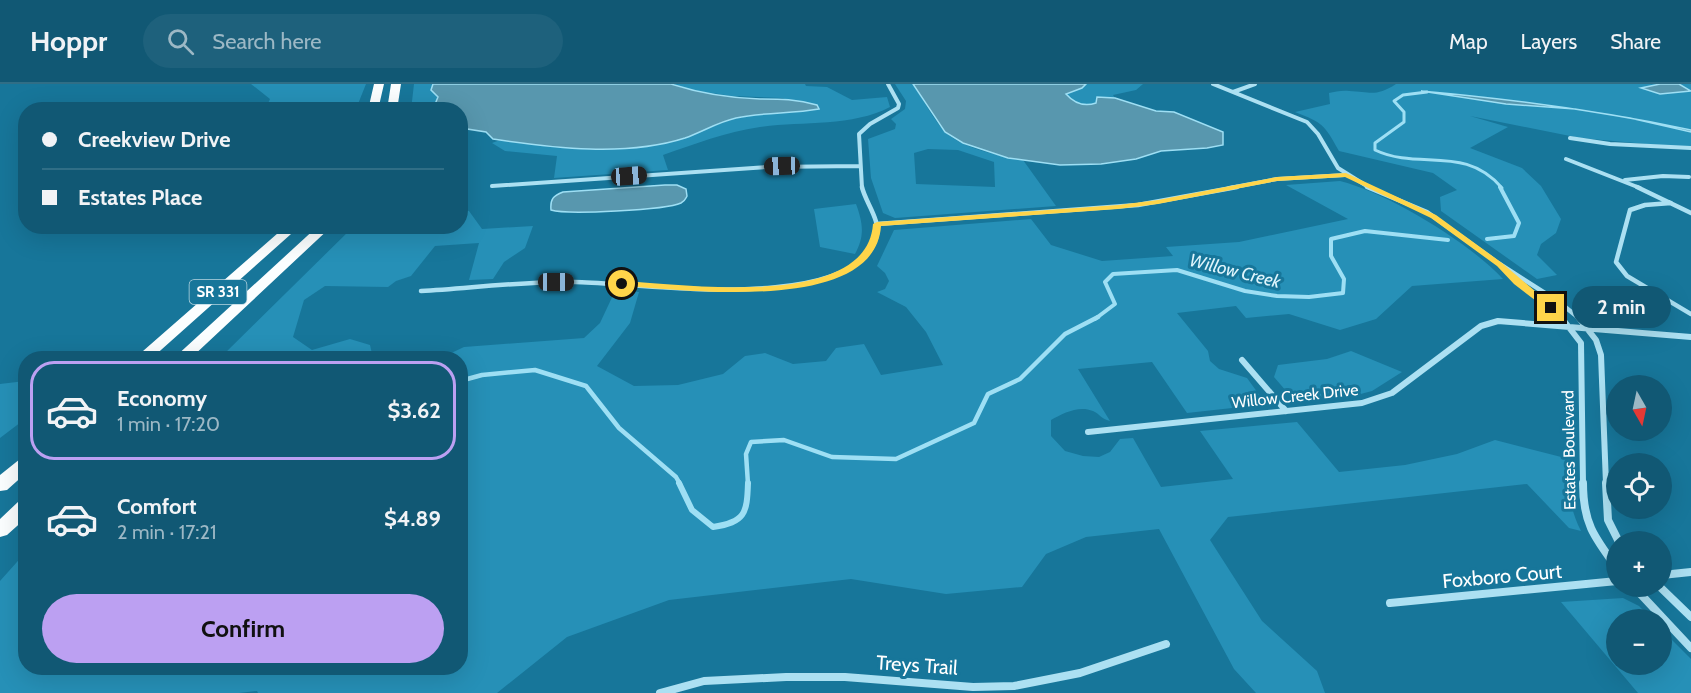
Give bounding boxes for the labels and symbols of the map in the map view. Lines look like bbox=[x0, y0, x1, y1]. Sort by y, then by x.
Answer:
car bbox=[764, 156, 800, 176]
car bbox=[610, 166, 648, 186]
water label: Willow Creek bbox=[1187, 249, 1284, 293]
route start bbox=[608, 270, 635, 297]
car bbox=[538, 273, 574, 291]
road number: SR 331 bbox=[190, 280, 246, 304]
callout: 2 min bbox=[1572, 287, 1671, 329]
route end bbox=[1537, 294, 1564, 321]
north arrow bbox=[1606, 375, 1672, 441]
street label: Willow Creek Drive bbox=[1231, 380, 1359, 412]
street label: Estates Boulevard bbox=[1558, 390, 1580, 510]
street label: Foxboro Court bbox=[1441, 559, 1563, 593]
street label: Treys Trail bbox=[875, 650, 959, 680]

